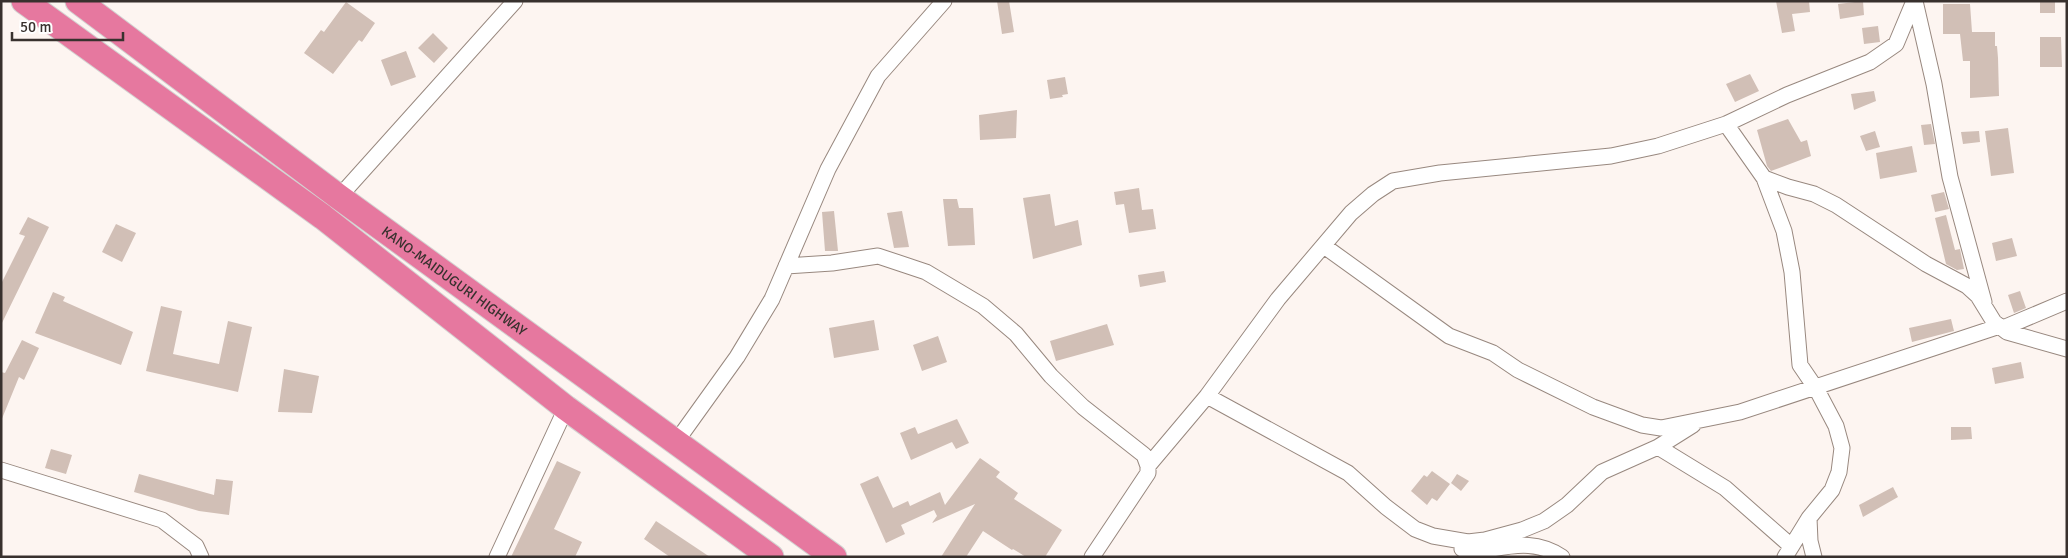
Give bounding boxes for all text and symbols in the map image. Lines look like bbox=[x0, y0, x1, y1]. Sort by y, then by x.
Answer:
scale bar bbox=[12, 10, 124, 42]
text: 50 m bbox=[20, 18, 51, 36]
street label: KANO-MAIDUGURI HIGHWAY bbox=[378, 223, 530, 340]

